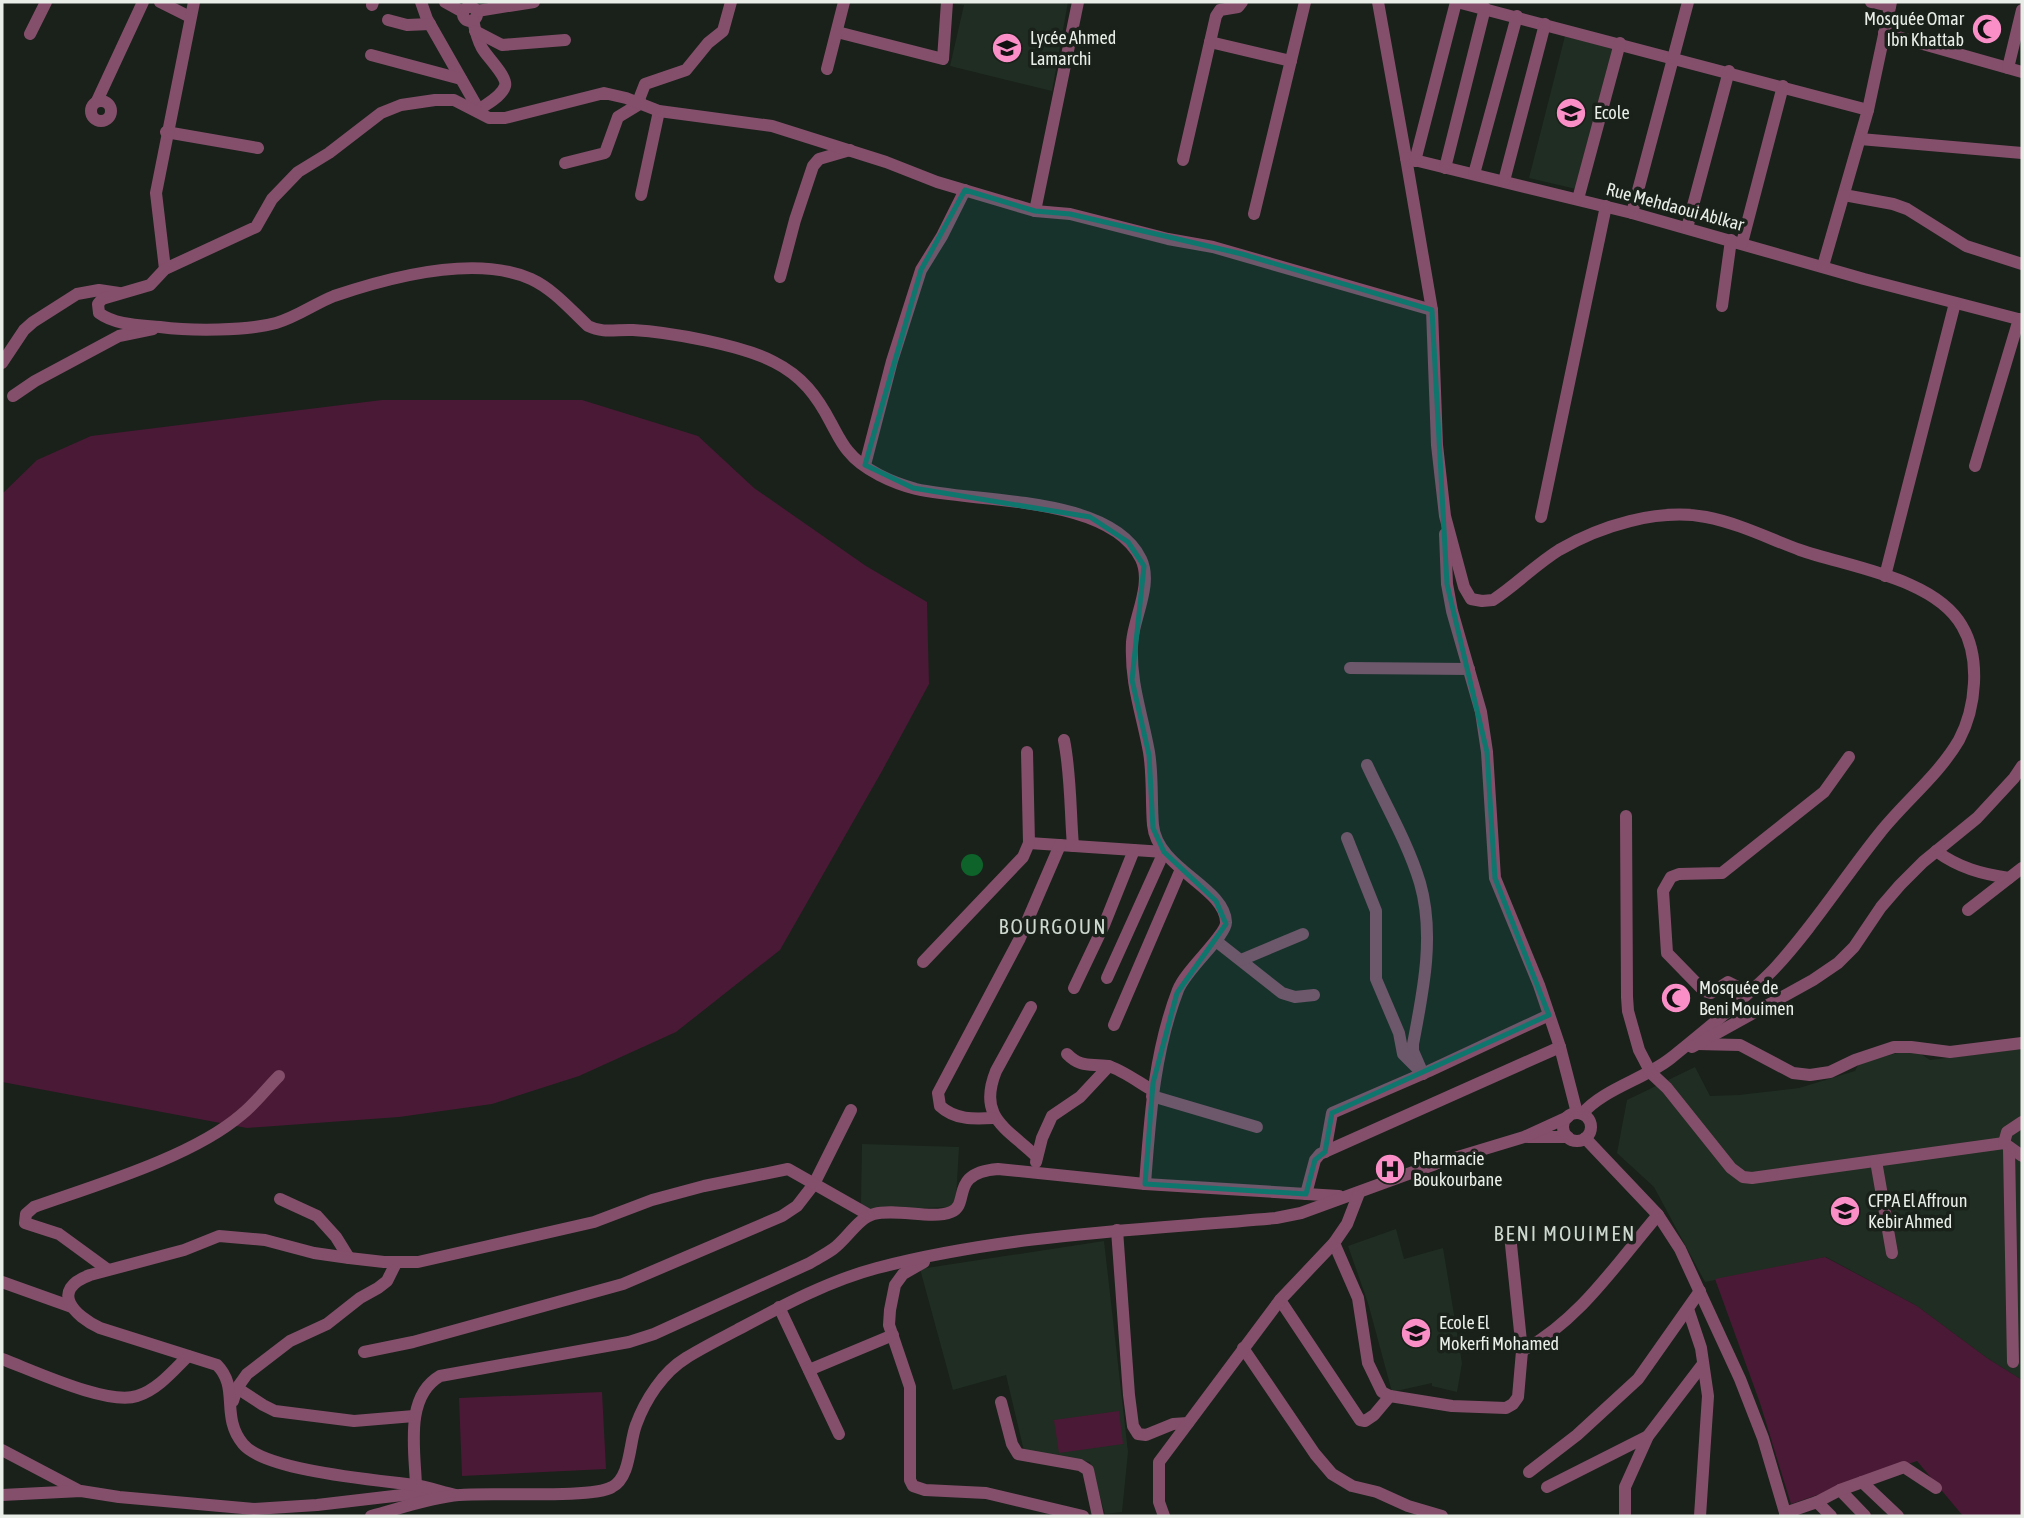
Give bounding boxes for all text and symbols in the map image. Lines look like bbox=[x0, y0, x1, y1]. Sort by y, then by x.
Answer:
place label: Mosquée Omar Ibn Khattab bbox=[1864, 8, 1965, 50]
mosque icon: Mosquée Omar Ibn Khattab bbox=[1970, 12, 2004, 46]
place label: Lycée Ahmed Lamarchi bbox=[1030, 27, 1116, 69]
school or university icon: Lycée Ahmed Lamarchi bbox=[990, 31, 1024, 65]
school or university icon: Ecole bbox=[1554, 96, 1588, 130]
place label: Ecole bbox=[1594, 102, 1630, 123]
street label: Rue Mehdaoui Ablkar bbox=[1604, 178, 1747, 235]
district label: BOURGOUN bbox=[998, 914, 1108, 938]
place label: Mosquée de Beni Mouimen bbox=[1699, 977, 1794, 1019]
mosque icon: Mosquée de Beni Mouimen bbox=[1659, 981, 1693, 1015]
place label: Pharmacie Boukourbane bbox=[1413, 1148, 1503, 1190]
hospital icon: Pharmacie Boukourbane bbox=[1373, 1152, 1407, 1186]
place label: CFPA El Affroun Kebir Ahmed bbox=[1868, 1190, 1967, 1232]
school or university icon: CFPA El Affroun Kebir Ahmed bbox=[1828, 1194, 1862, 1228]
district label: BENI MOUIMEN bbox=[1493, 1221, 1637, 1245]
place label: Ecole El Mokerfi Mohamed bbox=[1439, 1312, 1559, 1354]
school or university icon: Ecole El Mokerfi Mohamed bbox=[1399, 1316, 1433, 1350]

